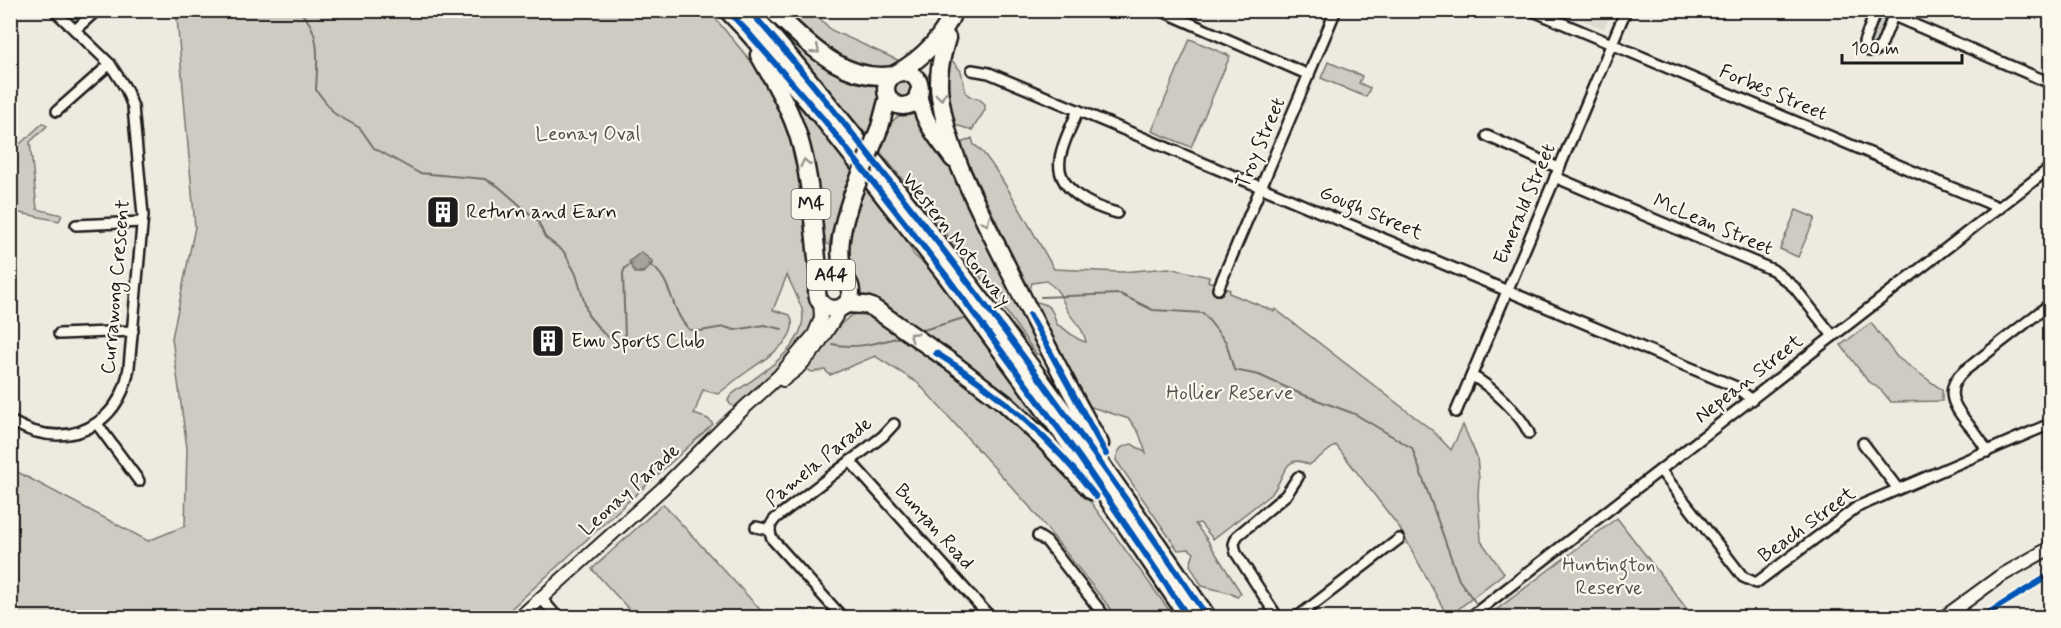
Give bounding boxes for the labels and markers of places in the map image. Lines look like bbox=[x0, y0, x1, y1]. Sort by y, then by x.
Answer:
building icon: Return and Earn bbox=[425, 194, 461, 230]
place label: Return and Earn bbox=[466, 199, 617, 226]
building icon: Emu Sports Club bbox=[530, 323, 566, 359]
place label: Emu Sports Club bbox=[571, 328, 705, 355]

